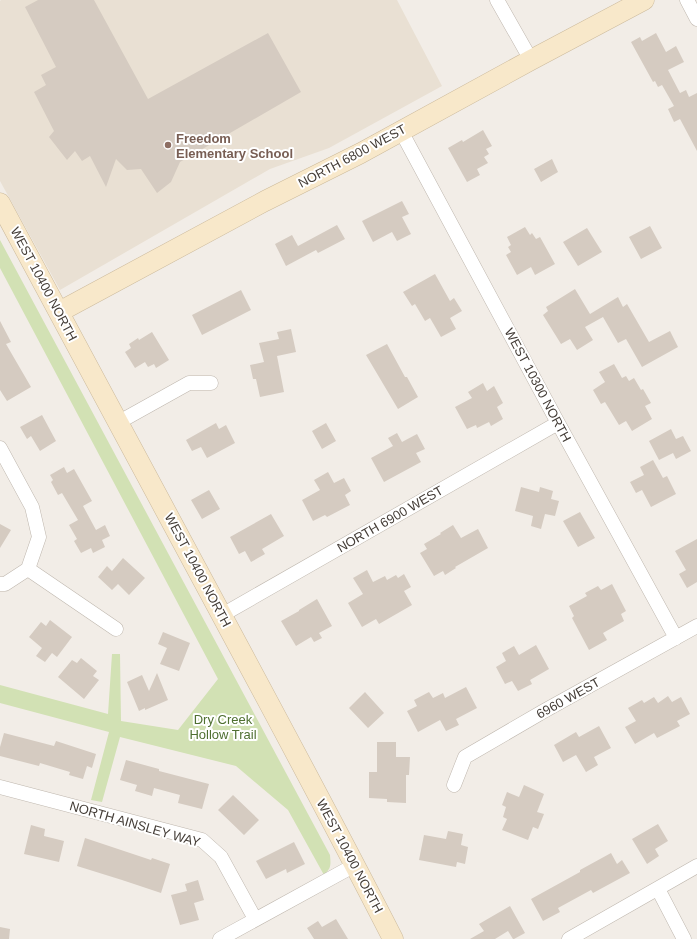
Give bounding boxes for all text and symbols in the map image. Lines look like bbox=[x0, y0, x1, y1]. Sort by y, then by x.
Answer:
street label: NORTH 6800 WEST bbox=[296, 121, 408, 191]
place label: Freedom Elementary School bbox=[176, 131, 293, 161]
marker: Freedom Elementary School bbox=[163, 140, 173, 150]
street label: WEST 10400 NORTH bbox=[8, 225, 80, 343]
street label: WEST 10300 NORTH bbox=[502, 326, 574, 444]
street label: NORTH 6900 WEST bbox=[334, 483, 446, 555]
street label: WEST 10400 NORTH bbox=[162, 511, 234, 629]
street label: 6960 WEST bbox=[534, 674, 602, 722]
park label: Dry Creek Hollow Trail bbox=[189, 712, 257, 742]
street label: WEST 10400 NORTH bbox=[314, 797, 386, 915]
street label: NORTH AINSLEY WAY bbox=[68, 798, 202, 850]

